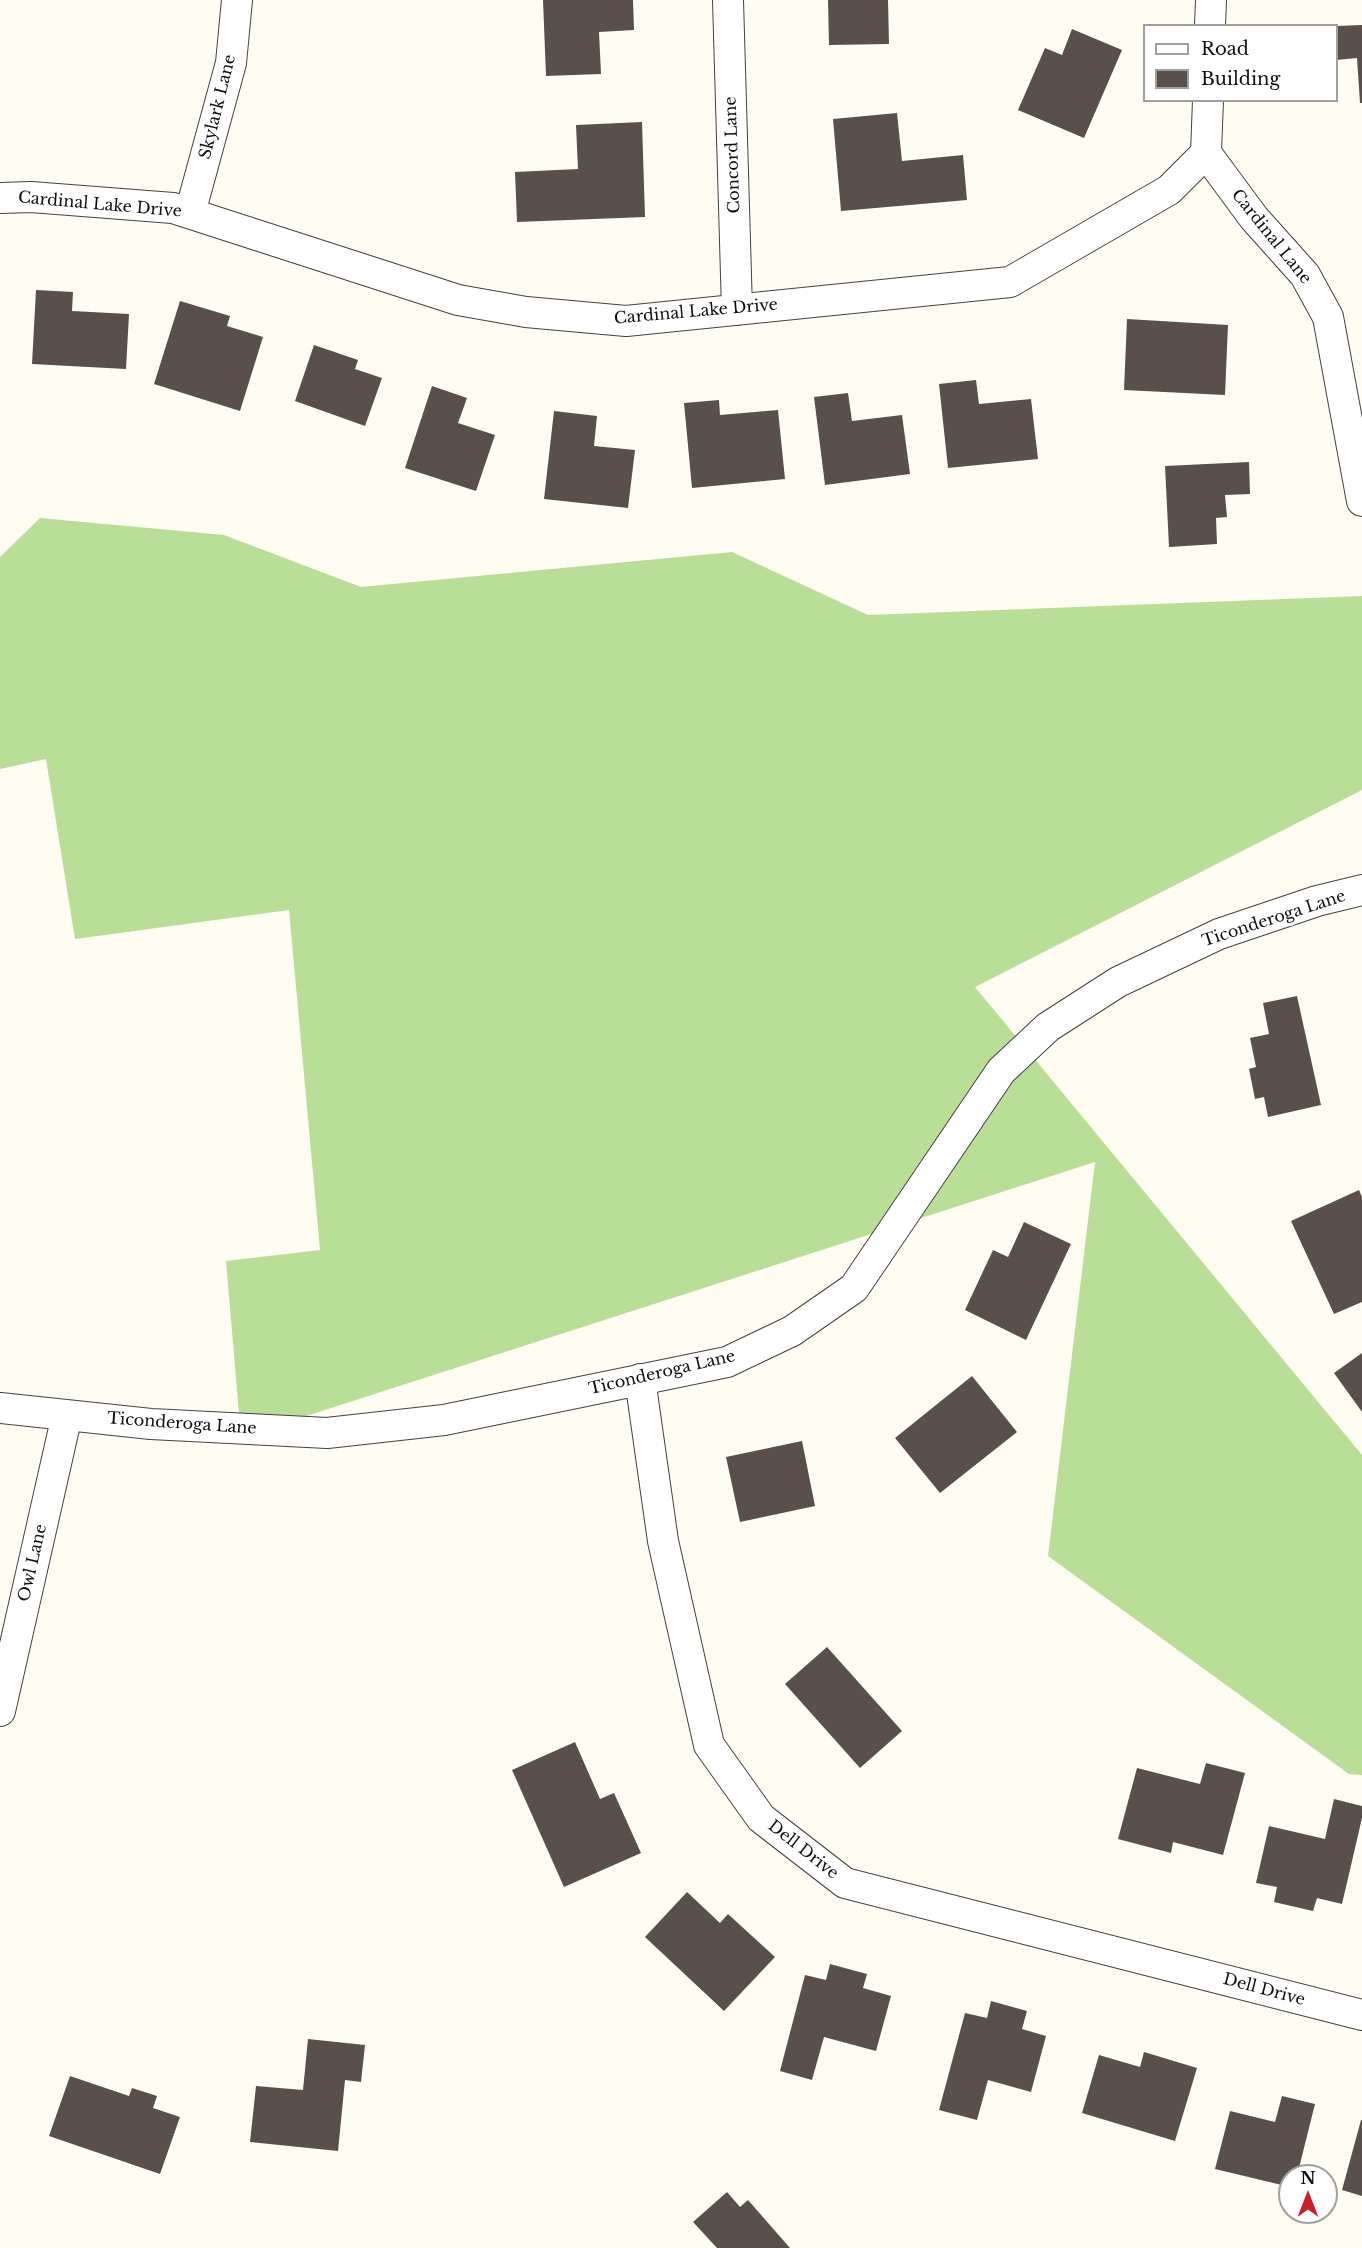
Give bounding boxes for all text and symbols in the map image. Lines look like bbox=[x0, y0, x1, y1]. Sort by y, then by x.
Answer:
legend bbox=[1143, 24, 1338, 102]
text: Road bbox=[1201, 38, 1249, 60]
street label: Skylark Lane bbox=[196, 53, 240, 161]
text: Building bbox=[1201, 68, 1280, 90]
street label: Concord Lane bbox=[721, 96, 745, 214]
street label: Cardinal Lane bbox=[1227, 186, 1315, 288]
street label: Cardinal Lake Drive bbox=[17, 188, 183, 222]
street label: Cardinal Lake Drive bbox=[613, 295, 779, 329]
street label: Ticonderoga Lane bbox=[1200, 887, 1348, 951]
street label: Ticonderoga Lane bbox=[587, 1347, 737, 1399]
street label: Ticonderoga Lane bbox=[107, 1409, 257, 1439]
street label: Owl Lane bbox=[15, 1522, 51, 1604]
street label: Dell Drive bbox=[764, 1817, 842, 1883]
street label: Dell Drive bbox=[1221, 1970, 1307, 2010]
north arrow bbox=[1278, 2164, 1338, 2224]
text: N bbox=[1300, 2168, 1316, 2188]

